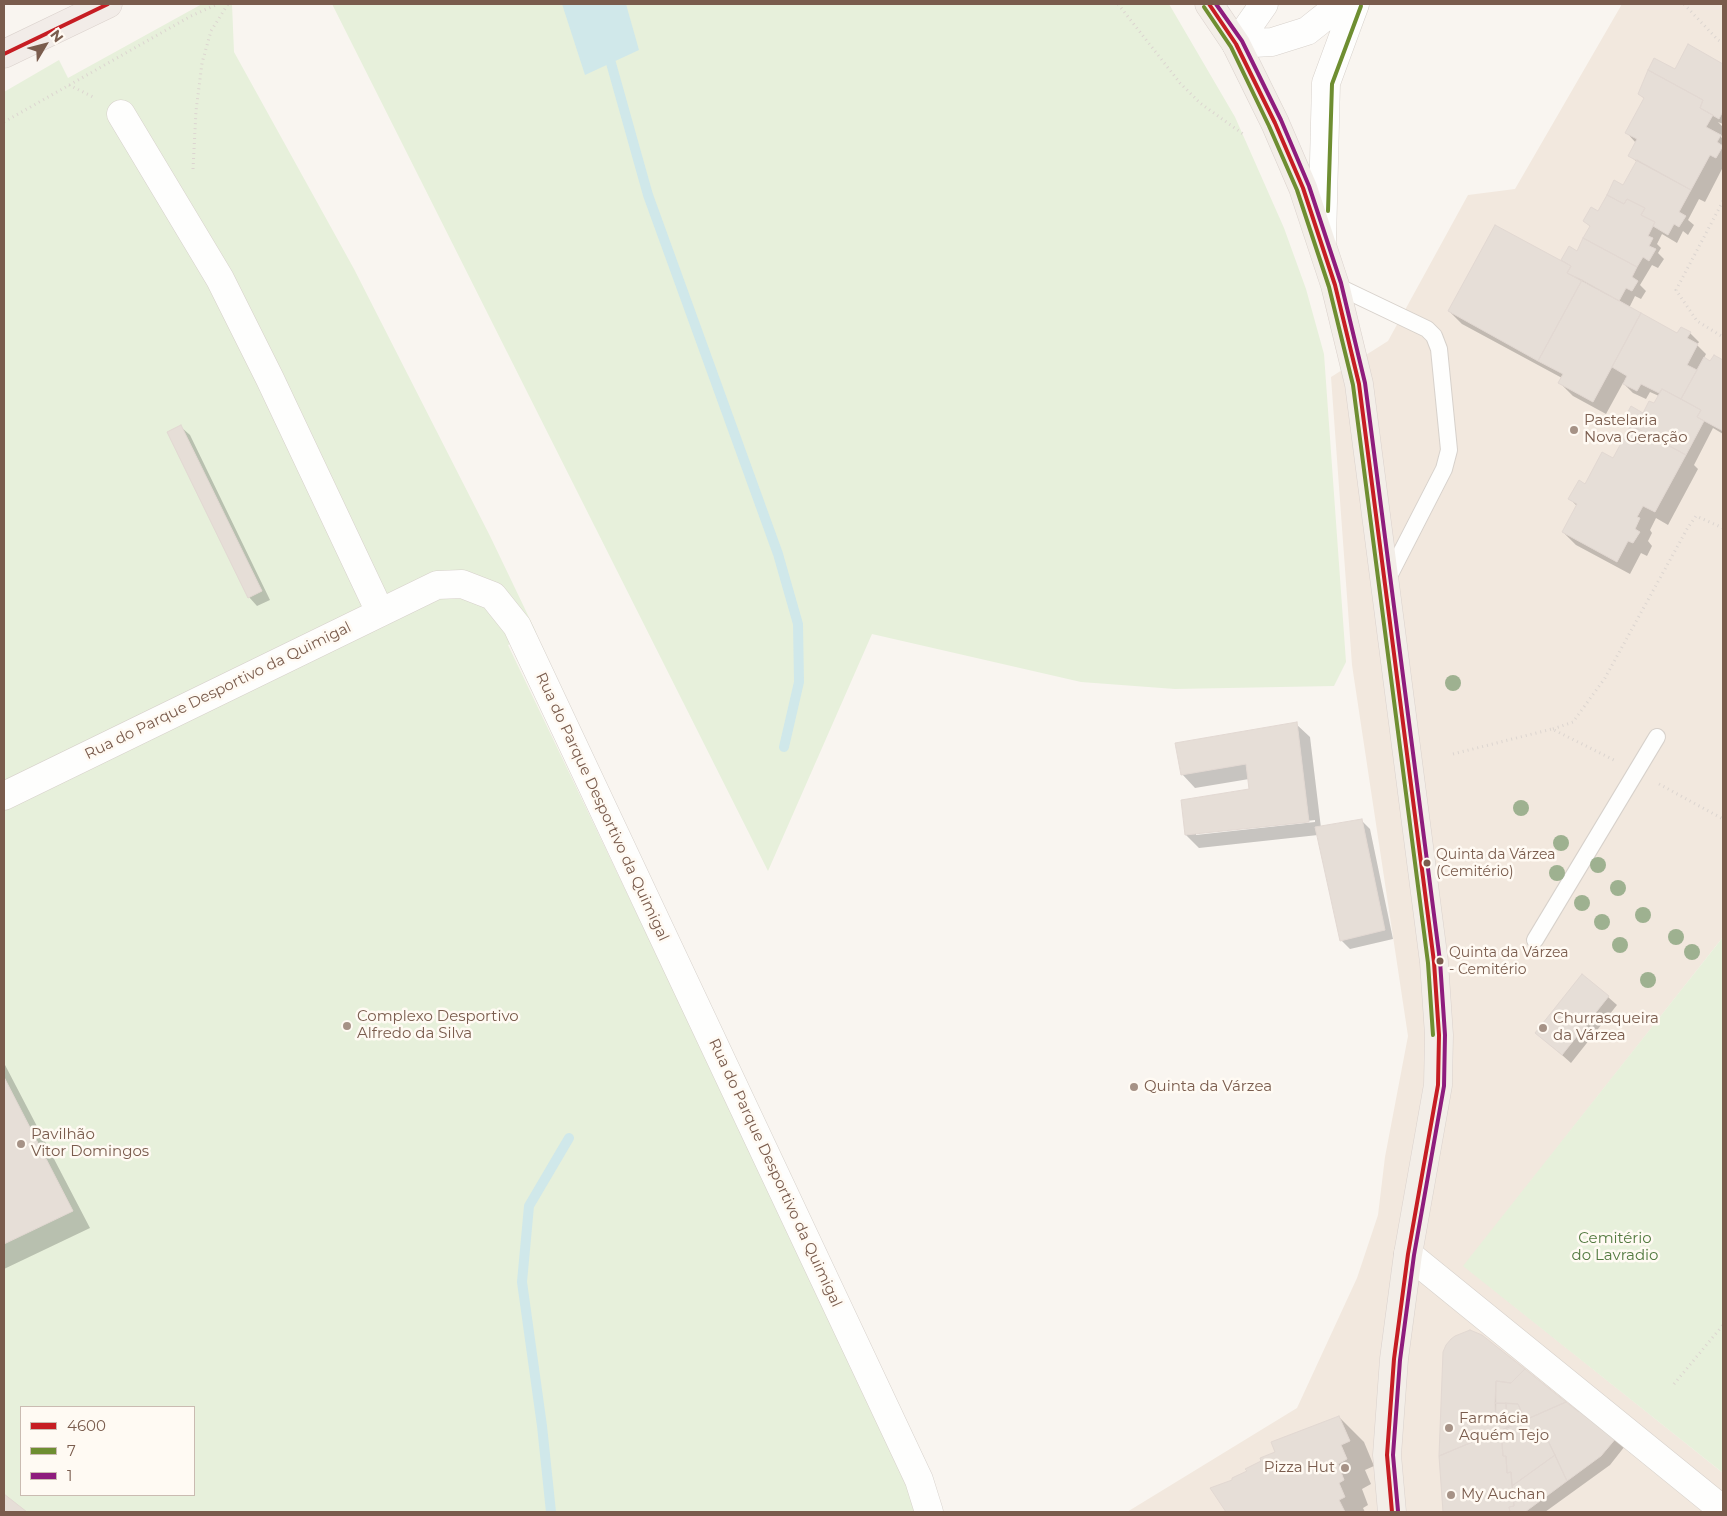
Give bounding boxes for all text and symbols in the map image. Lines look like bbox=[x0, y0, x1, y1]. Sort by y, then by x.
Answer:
north arrow bbox=[20, 20, 70, 70]
text: N bbox=[46, 26, 68, 46]
place label: Pastelaria Nova Geração bbox=[1584, 412, 1688, 447]
marker: Pastelaria Nova Geração bbox=[1568, 424, 1580, 436]
street label: Rua do Parque Desportivo da Quimigal bbox=[82, 618, 354, 764]
street label: Rua do Parque Desportivo da Quimigal bbox=[532, 670, 672, 944]
place label: Quinta da Várzea (Cemitério) bbox=[1436, 847, 1556, 880]
marker: Quinta da Várzea (Cemitério) bbox=[1422, 858, 1432, 868]
place label: Quinta da Várzea - Cemitério bbox=[1449, 945, 1569, 978]
marker: Quinta da Várzea - Cemitério bbox=[1435, 956, 1445, 966]
place label: Complexo Desportivo Alfredo da Silva bbox=[357, 1008, 519, 1043]
place label: Churrasqueira da Várzea bbox=[1553, 1010, 1659, 1045]
marker: Complexo Desportivo Alfredo da Silva bbox=[341, 1020, 353, 1032]
marker: Churrasqueira da Várzea bbox=[1537, 1022, 1549, 1034]
street label: Rua do Parque Desportivo da Quimigal bbox=[705, 1036, 845, 1310]
place label: Quinta da Várzea bbox=[1144, 1078, 1272, 1096]
marker: Quinta da Várzea bbox=[1128, 1081, 1140, 1093]
place label: Pavilhão Vitor Domingos bbox=[31, 1126, 149, 1161]
marker: Pavilhão Vitor Domingos bbox=[15, 1138, 27, 1150]
park label: Cemitério do Lavradio bbox=[1571, 1230, 1659, 1265]
legend bbox=[20, 1406, 195, 1496]
place label: Farmácia Aquém Tejo bbox=[1459, 1410, 1549, 1445]
text: 4600 bbox=[67, 1416, 106, 1435]
marker: Farmácia Aquém Tejo bbox=[1443, 1422, 1455, 1434]
text: 7 bbox=[67, 1441, 76, 1460]
place label: Pizza Hut bbox=[1264, 1459, 1335, 1477]
marker: Pizza Hut bbox=[1339, 1462, 1351, 1474]
text: 1 bbox=[67, 1466, 72, 1485]
place label: My Auchan bbox=[1461, 1486, 1546, 1504]
marker: My Auchan bbox=[1445, 1489, 1457, 1501]

